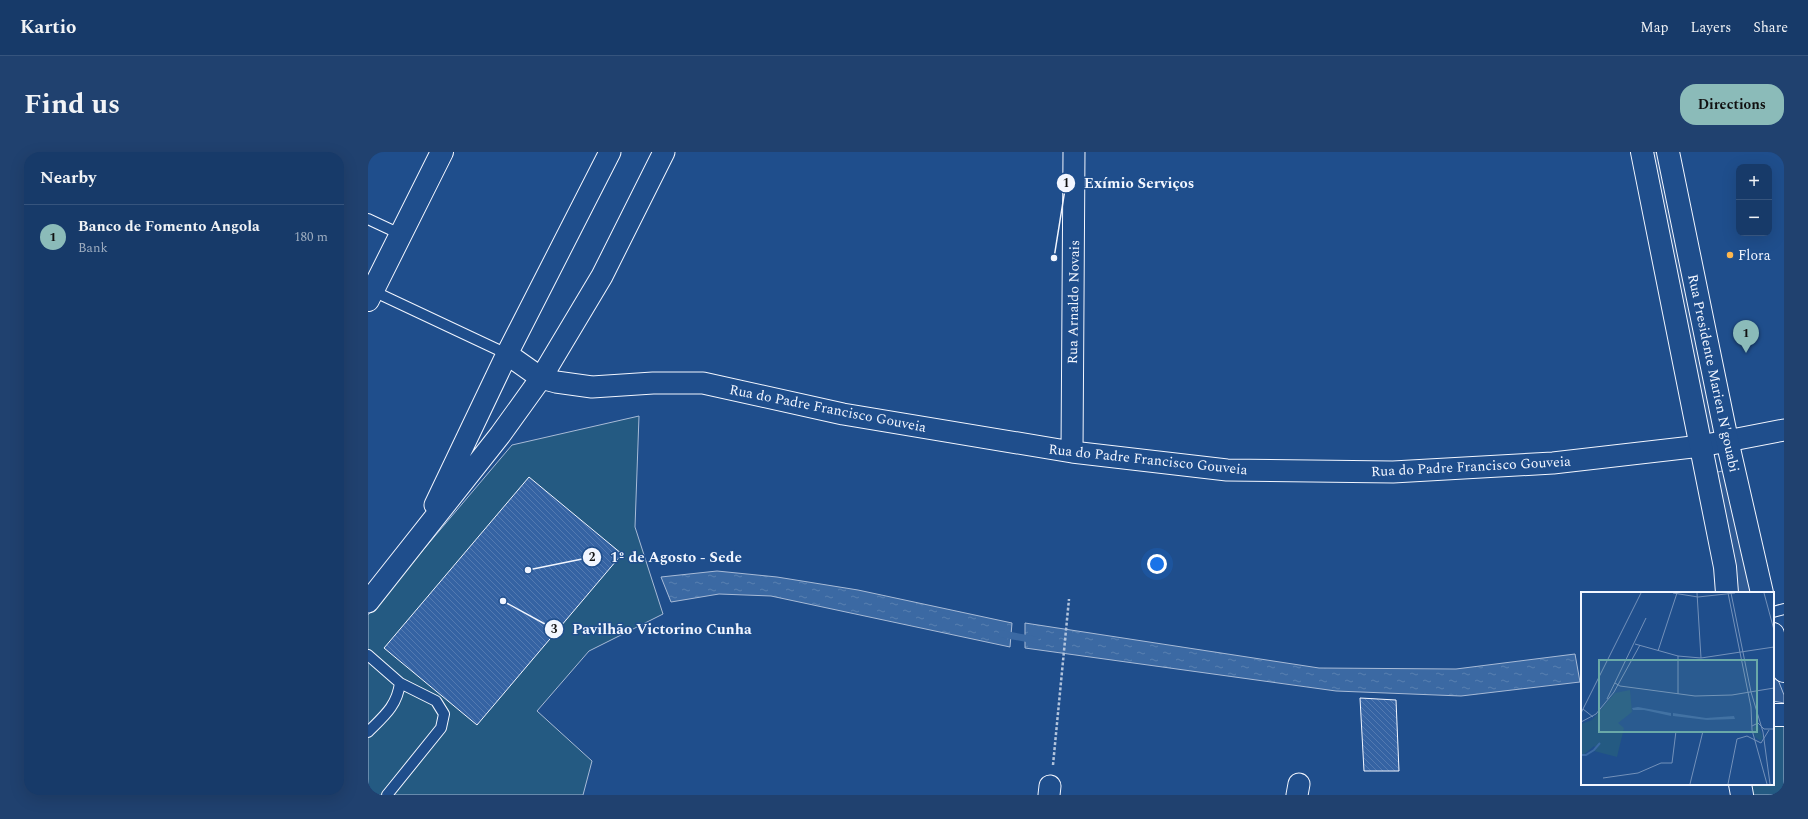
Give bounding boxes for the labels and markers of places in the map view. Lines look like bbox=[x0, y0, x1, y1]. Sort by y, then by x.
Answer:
callout: Exímio Serviços bbox=[1056, 169, 1202, 196]
place label: Flora bbox=[1738, 245, 1771, 266]
marker: Flora bbox=[1725, 250, 1735, 260]
pin: 1 bbox=[1733, 320, 1759, 353]
callout: 1º de Agosto - Sede bbox=[582, 543, 750, 570]
callout: Pavilhão Victorino Cunha bbox=[544, 616, 760, 643]

